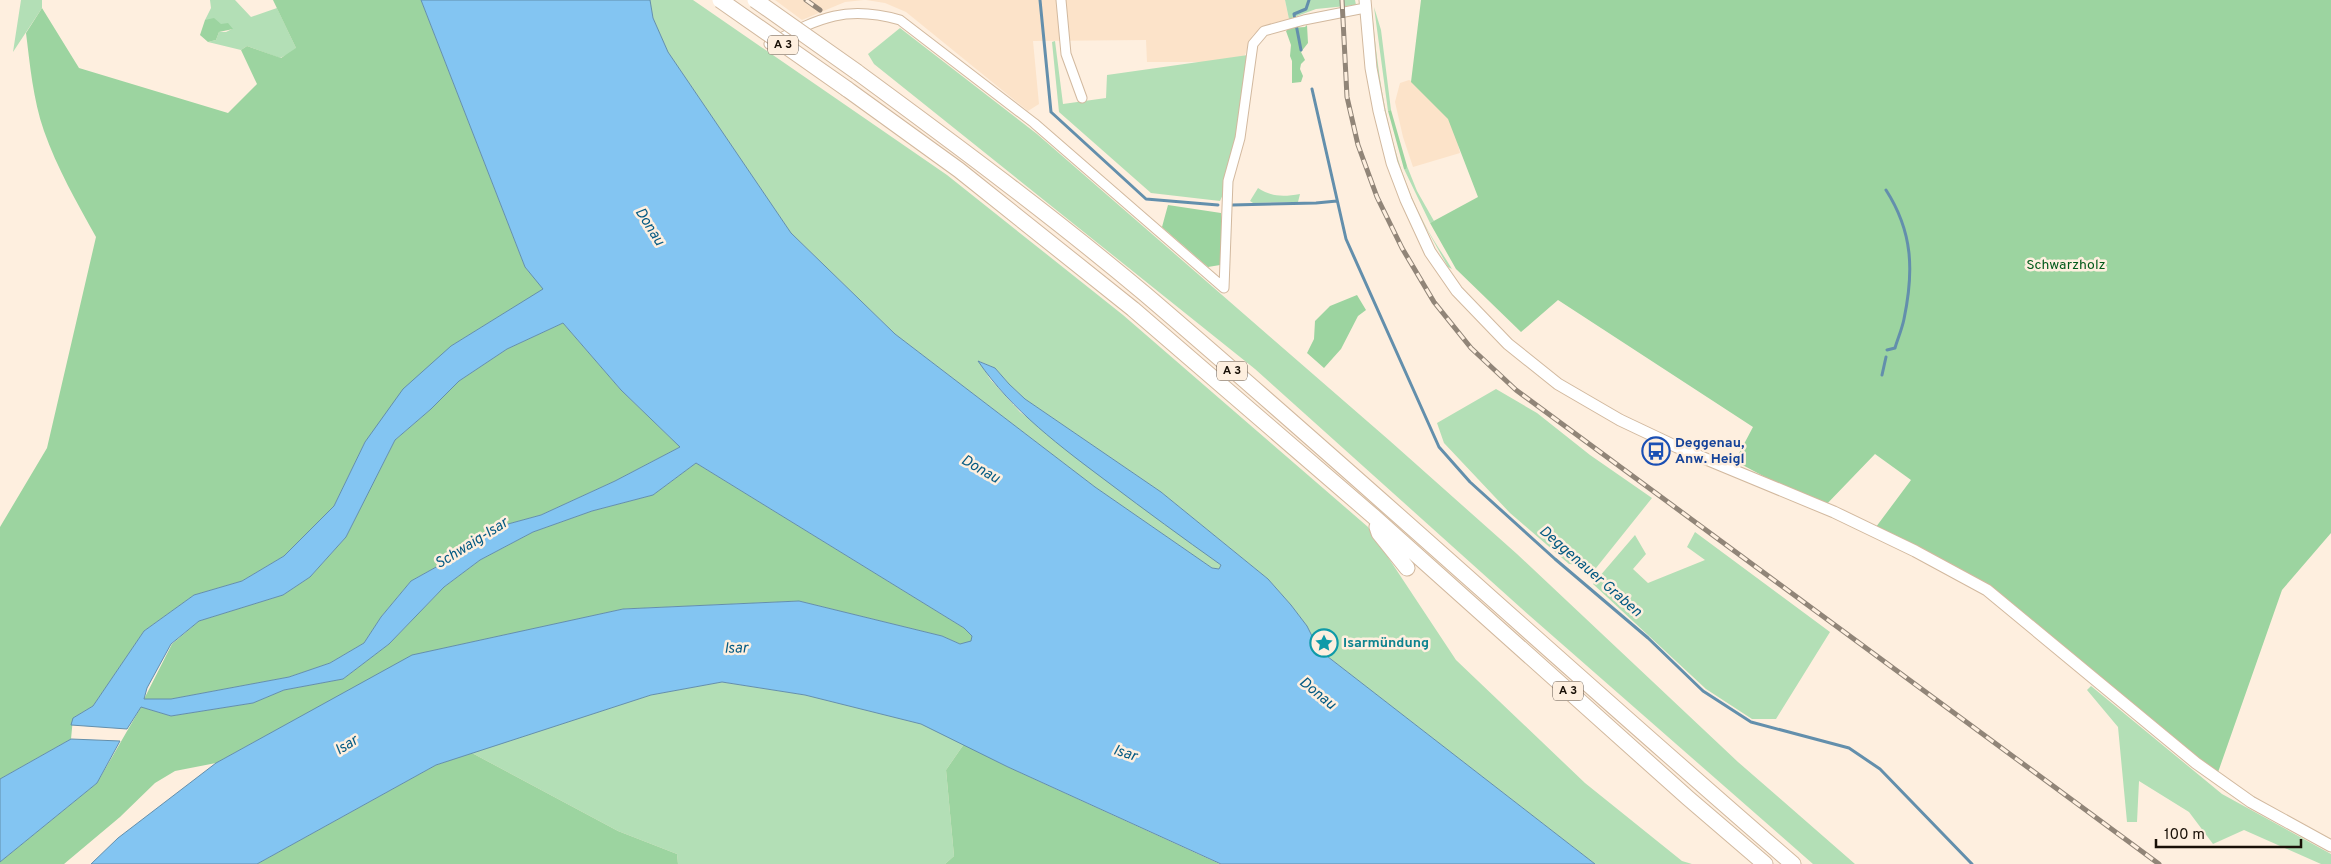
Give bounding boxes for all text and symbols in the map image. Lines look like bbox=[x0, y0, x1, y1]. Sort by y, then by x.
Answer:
road number: A 3 bbox=[768, 36, 798, 54]
water label: Donau bbox=[630, 204, 669, 250]
park label: Schwarzholz bbox=[2026, 257, 2106, 274]
road number: A 3 bbox=[1217, 362, 1247, 381]
place label: Deggenau, Anw. Heigl bbox=[1675, 435, 1745, 468]
bus stop icon: Deggenau, Anw. Heigl bbox=[1641, 436, 1671, 466]
water label: Donau bbox=[957, 451, 1004, 489]
water label: Schwaig-Isar bbox=[432, 513, 513, 574]
water label: Deggenauer Graben bbox=[1535, 522, 1645, 622]
place icon: Isarmündung bbox=[1309, 628, 1339, 658]
place label: Isarmündung bbox=[1343, 635, 1429, 652]
water label: Isar bbox=[724, 639, 749, 659]
water label: Donau bbox=[1295, 674, 1340, 715]
road number: A 3 bbox=[1553, 681, 1583, 700]
water label: Isar bbox=[332, 731, 363, 760]
water label: Isar bbox=[1111, 741, 1140, 767]
scale bar bbox=[2156, 816, 2301, 848]
text: 100 m bbox=[2164, 826, 2205, 845]

